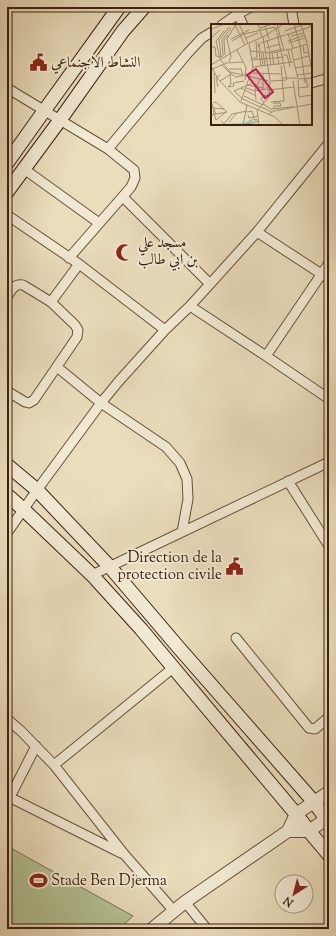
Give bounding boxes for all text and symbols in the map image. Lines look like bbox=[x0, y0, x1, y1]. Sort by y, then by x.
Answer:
inset map bbox=[211, 24, 312, 125]
public building icon: النشاط الاجنماعي bbox=[28, 53, 48, 73]
place label: النشاط الاجنماعي bbox=[51, 53, 140, 74]
place label: مسجد علي بن ابي طالب bbox=[138, 233, 198, 271]
mosque icon: مسجد علي بن ابي طالب bbox=[115, 242, 135, 262]
place label: Direction de la protection civile bbox=[117, 548, 222, 586]
public building icon: Direction de la protection civile bbox=[225, 557, 245, 577]
sports icon: Stade Ben Djerma bbox=[28, 871, 48, 891]
place label: Stade Ben Djerma bbox=[51, 871, 167, 892]
north arrow bbox=[274, 874, 314, 914]
text: N bbox=[280, 892, 298, 911]

